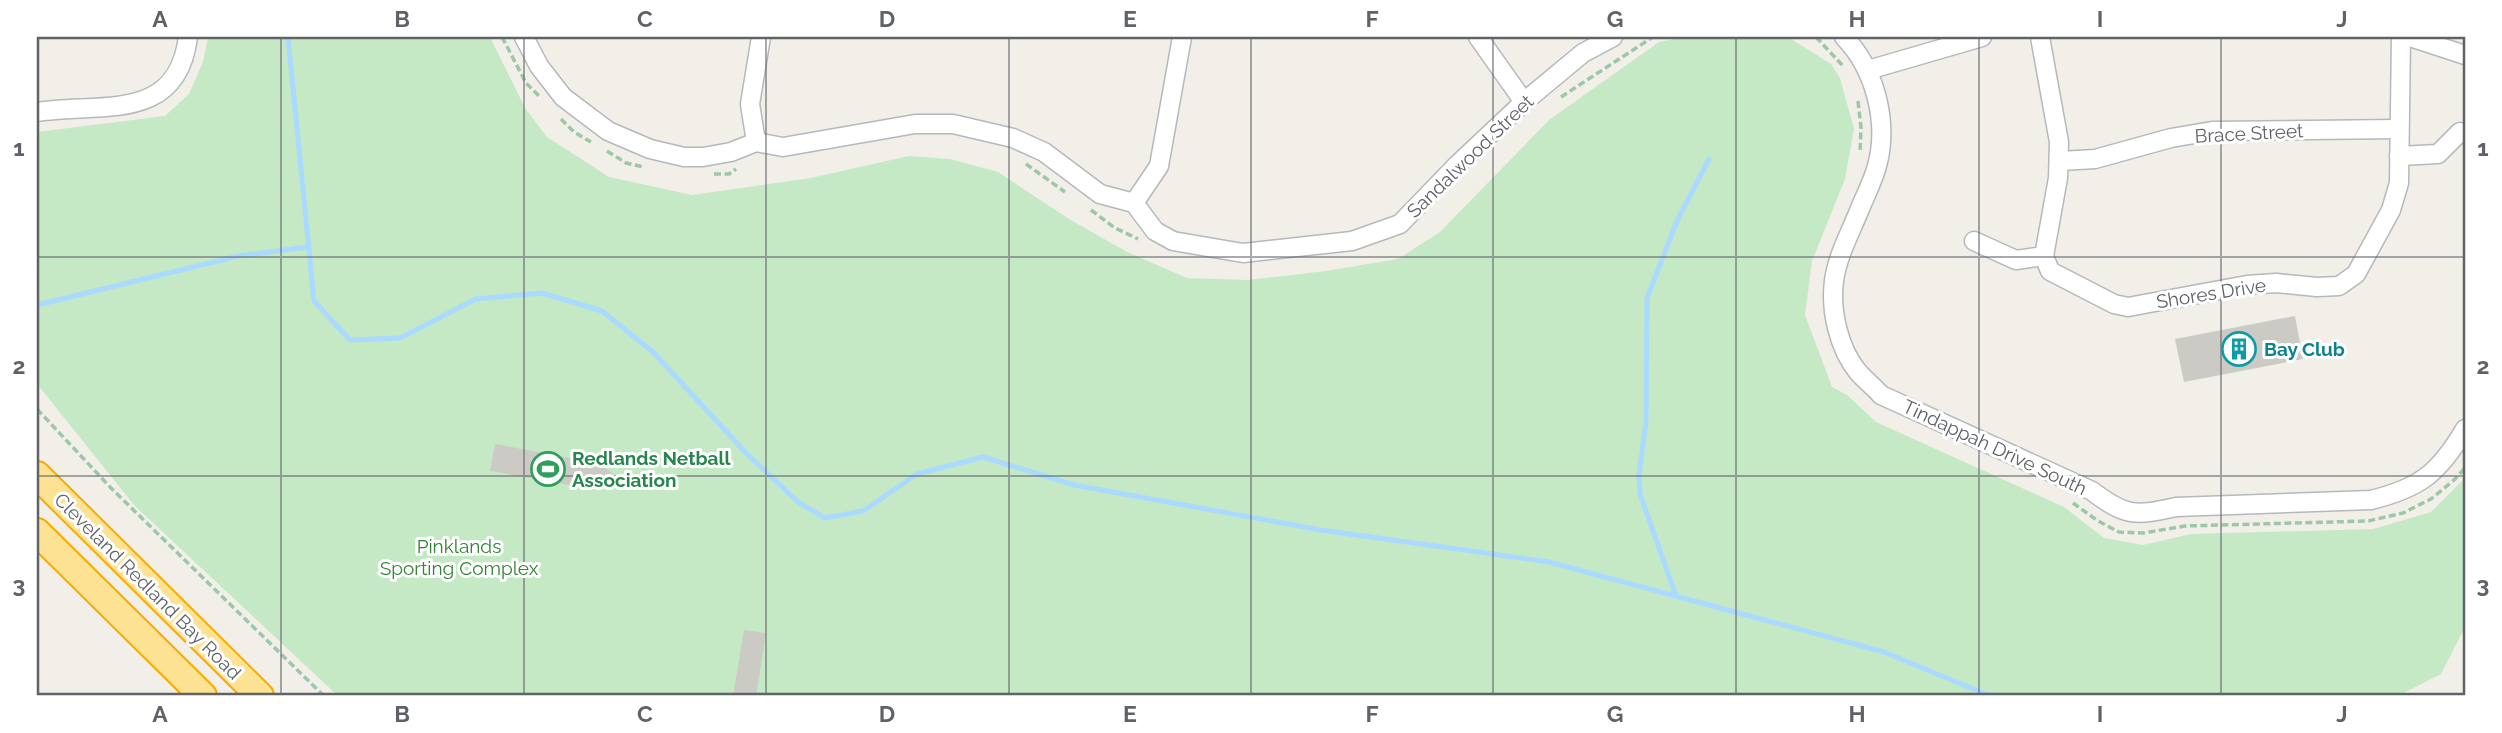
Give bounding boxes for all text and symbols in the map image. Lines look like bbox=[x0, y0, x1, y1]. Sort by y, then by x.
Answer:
text: A bbox=[152, 5, 168, 32]
text: B bbox=[394, 5, 410, 32]
text: C bbox=[637, 5, 653, 32]
text: D bbox=[879, 5, 895, 32]
text: E bbox=[1123, 5, 1137, 32]
text: F bbox=[1365, 5, 1379, 32]
text: G bbox=[1607, 5, 1623, 32]
text: H bbox=[1848, 5, 1866, 32]
text: I bbox=[2097, 5, 2103, 32]
text: J bbox=[2336, 5, 2348, 32]
street label: Sandalwood Street bbox=[1402, 90, 1538, 222]
street label: Brace Street bbox=[2194, 119, 2304, 147]
text: 1 bbox=[13, 134, 25, 161]
text: 1 bbox=[2477, 134, 2489, 161]
street label: Shores Drive bbox=[2155, 273, 2267, 313]
building icon: Bay Club bbox=[2220, 330, 2258, 368]
place label: Bay Club bbox=[2264, 338, 2345, 360]
text: 2 bbox=[13, 352, 25, 379]
text: 2 bbox=[2477, 352, 2489, 379]
street label: Tindappah Drive South bbox=[1900, 395, 2090, 499]
place label: Redlands Netball Association bbox=[572, 447, 731, 491]
sports icon: Redlands Netball Association bbox=[529, 450, 567, 488]
street label: Cleveland Redland Bay Road bbox=[50, 488, 246, 684]
park label: Pinklands Sporting Complex bbox=[380, 535, 539, 579]
text: 3 bbox=[13, 571, 25, 598]
text: 3 bbox=[2477, 571, 2489, 598]
text: A bbox=[152, 700, 168, 727]
text: B bbox=[394, 700, 410, 727]
text: C bbox=[637, 700, 653, 727]
text: D bbox=[879, 700, 895, 727]
text: E bbox=[1123, 700, 1137, 727]
text: F bbox=[1365, 700, 1379, 727]
text: G bbox=[1607, 700, 1623, 727]
text: H bbox=[1848, 700, 1866, 727]
text: I bbox=[2097, 700, 2103, 727]
text: J bbox=[2336, 700, 2348, 727]

